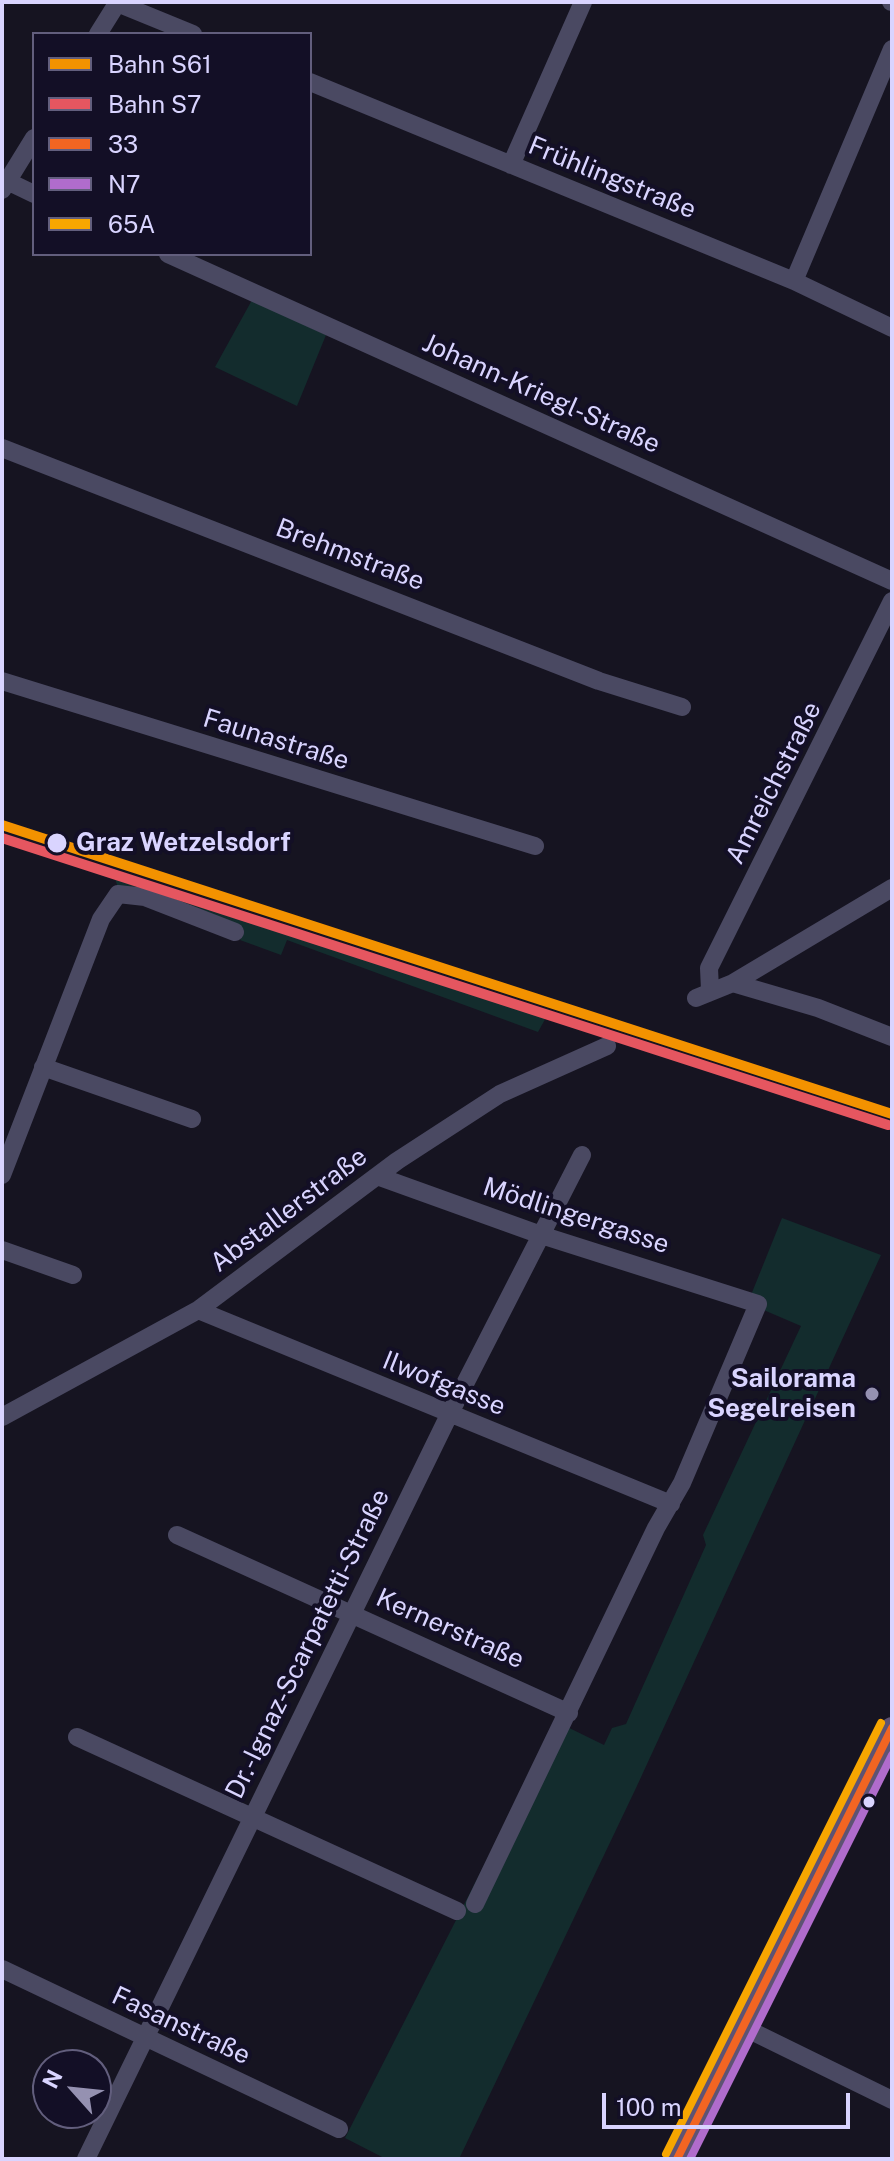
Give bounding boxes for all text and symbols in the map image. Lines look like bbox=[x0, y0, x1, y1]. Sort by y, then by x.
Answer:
legend bbox=[32, 32, 312, 256]
text: Bahn S61 bbox=[108, 50, 212, 78]
text: Bahn S7 bbox=[108, 90, 201, 118]
text: 33 bbox=[108, 130, 138, 158]
street label: Frühlingstraße bbox=[524, 130, 700, 226]
text: N7 bbox=[108, 170, 141, 198]
text: 65A bbox=[108, 210, 155, 238]
street label: Johann-Kriegl-Straße bbox=[417, 328, 665, 460]
street label: Brehmstraße bbox=[271, 512, 429, 598]
street label: Amreichstraße bbox=[720, 697, 828, 869]
street label: Faunastraße bbox=[199, 703, 353, 777]
place label: Graz Wetzelsdorf bbox=[76, 827, 291, 859]
marker: Graz Wetzelsdorf bbox=[45, 831, 69, 855]
street label: Abstallerstraße bbox=[205, 1141, 373, 1279]
street label: Mödlingergasse bbox=[479, 1171, 673, 1261]
street label: Ilwofgasse bbox=[378, 1345, 510, 1423]
place label: Sailorama Segelreisen bbox=[707, 1363, 856, 1424]
marker: Sailorama Segelreisen bbox=[863, 1385, 881, 1403]
street label: Dr.-Ignaz-Scarpatetti-Straße bbox=[219, 1484, 397, 1804]
street label: Kernerstraße bbox=[371, 1582, 529, 1676]
unlabelled marker bbox=[861, 1794, 877, 1810]
street label: Fasanstraße bbox=[107, 1980, 255, 2072]
north arrow bbox=[32, 2049, 112, 2129]
text: N bbox=[37, 2065, 68, 2093]
scale bar bbox=[606, 2077, 854, 2127]
text: 100 m bbox=[616, 2093, 682, 2121]

